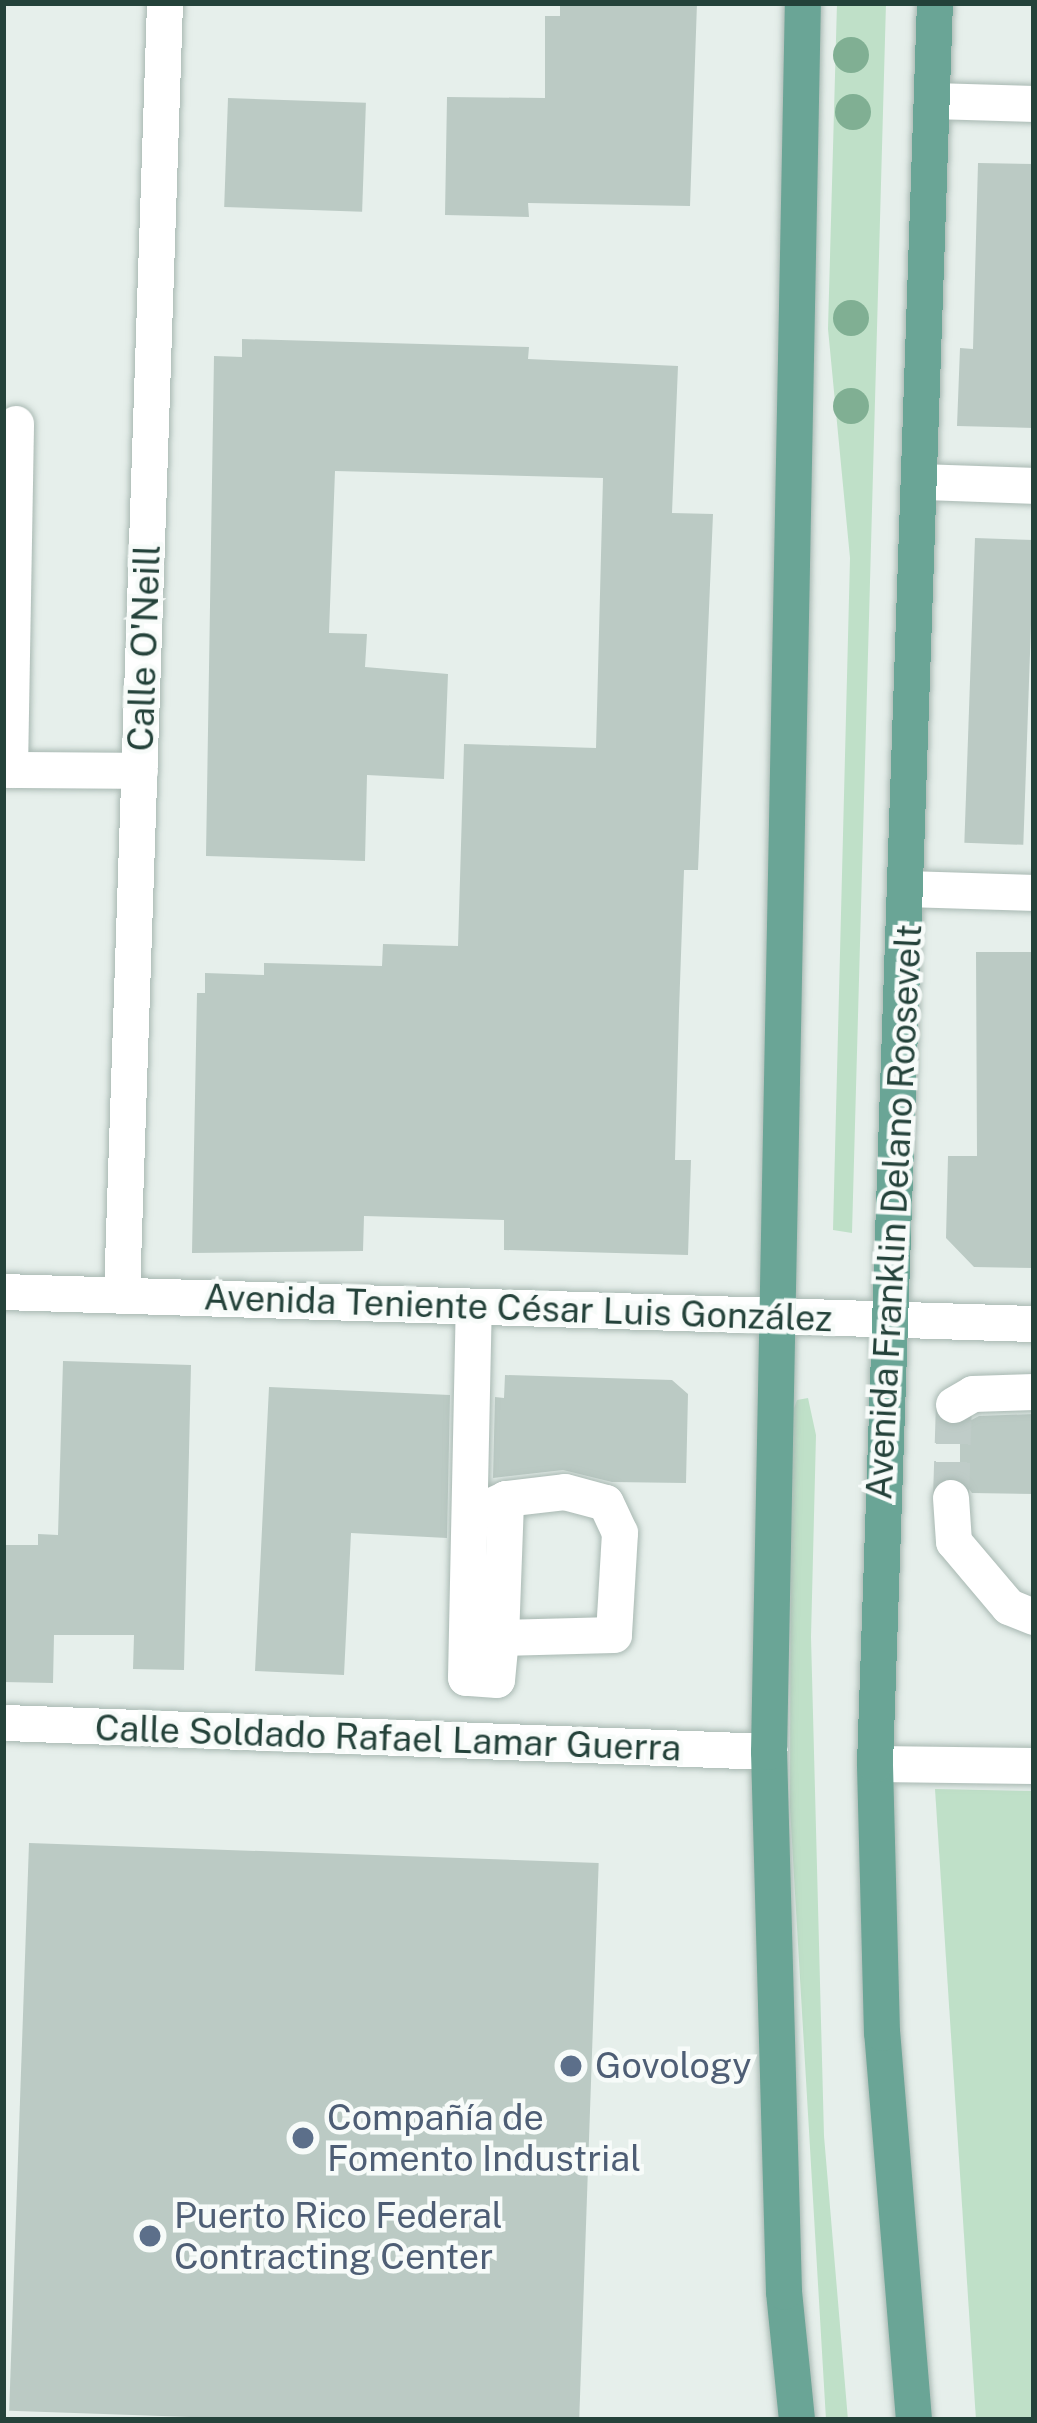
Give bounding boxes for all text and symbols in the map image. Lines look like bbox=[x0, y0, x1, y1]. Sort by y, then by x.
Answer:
street label: Calle O'Neill bbox=[119, 544, 169, 752]
street label: Avenida Franklin Delano Roosevelt bbox=[857, 923, 931, 1501]
street label: Avenida Teniente César Luis González bbox=[203, 1275, 833, 1341]
street label: Calle Soldado Rafael Lamar Guerra bbox=[94, 1706, 682, 1770]
place label: Govology bbox=[595, 2044, 751, 2088]
marker: Govology bbox=[558, 2053, 584, 2079]
place label: Compañía de Fomento Industrial bbox=[327, 2095, 641, 2180]
marker: Compañía de Fomento Industrial bbox=[290, 2125, 316, 2151]
place label: Puerto Rico Federal Contracting Center bbox=[174, 2193, 503, 2278]
marker: Puerto Rico Federal Contracting Center bbox=[137, 2223, 163, 2249]

